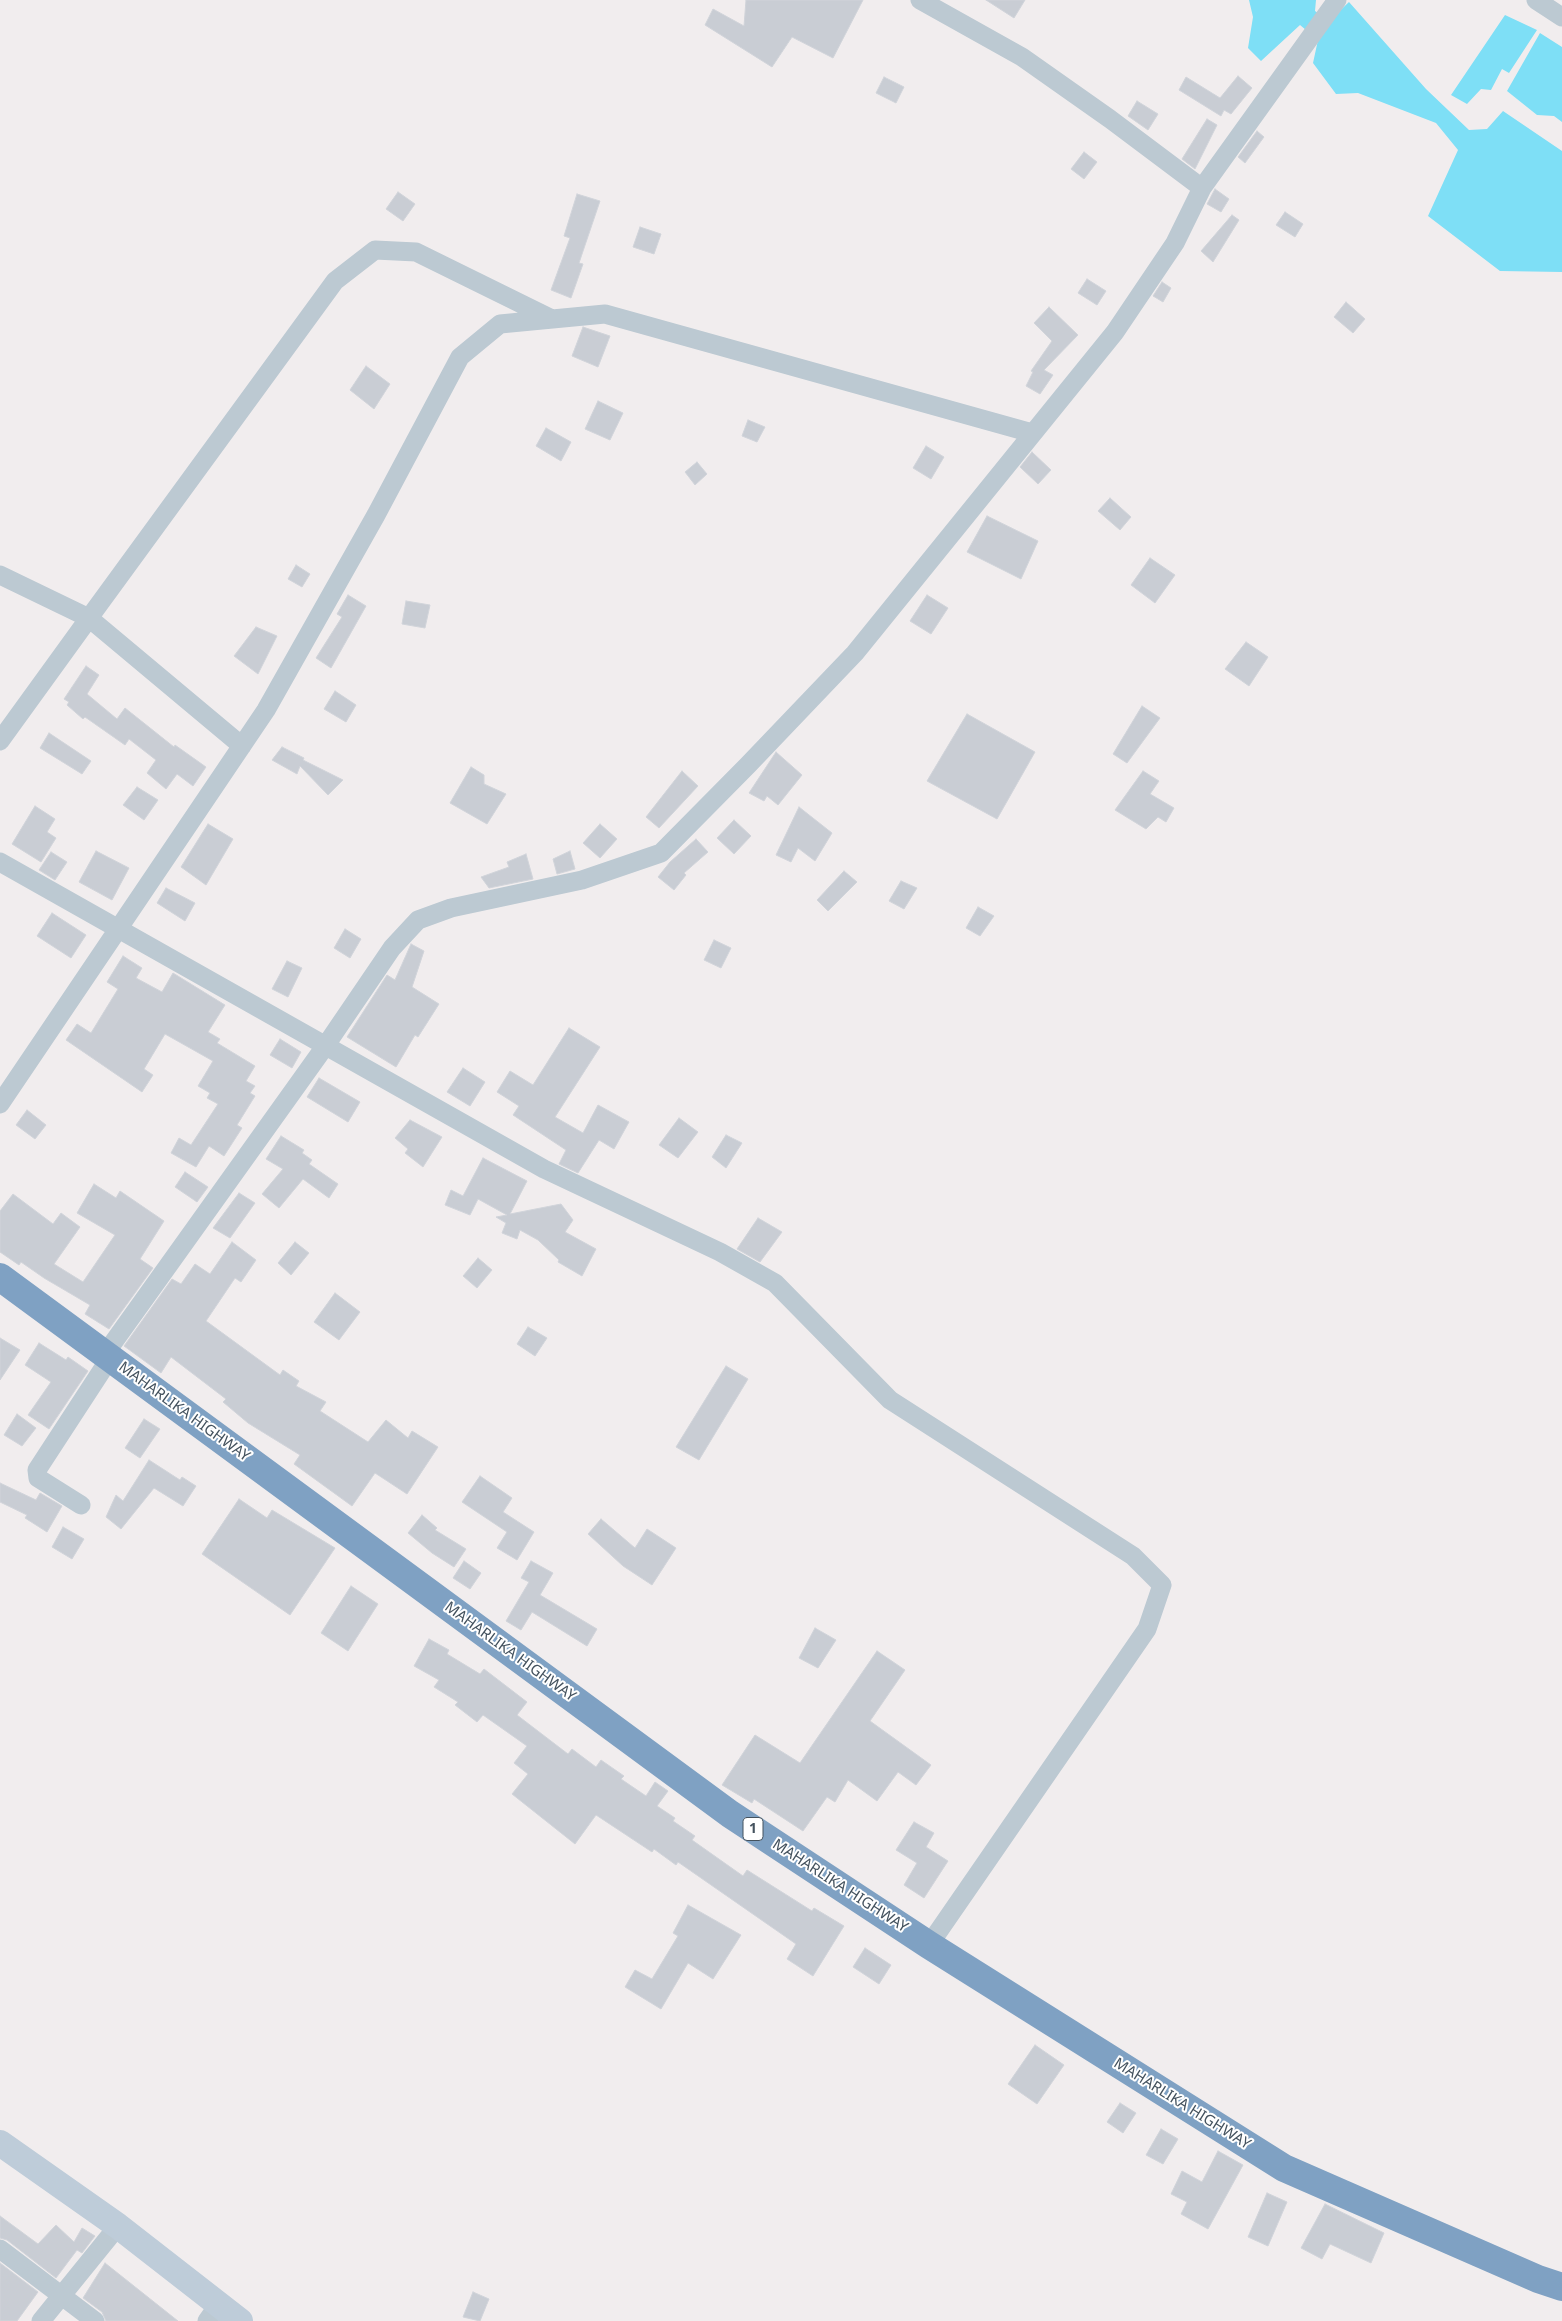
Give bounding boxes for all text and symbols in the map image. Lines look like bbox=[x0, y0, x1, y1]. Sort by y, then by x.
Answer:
street label: MAHARLIKA HIGHWAY bbox=[115, 1358, 253, 1466]
street label: MAHARLIKA HIGHWAY bbox=[441, 1598, 579, 1706]
road number: 1 bbox=[743, 1818, 763, 1840]
street label: MAHARLIKA HIGHWAY bbox=[769, 1836, 911, 1936]
street label: MAHARLIKA HIGHWAY bbox=[1110, 2055, 1254, 2153]

